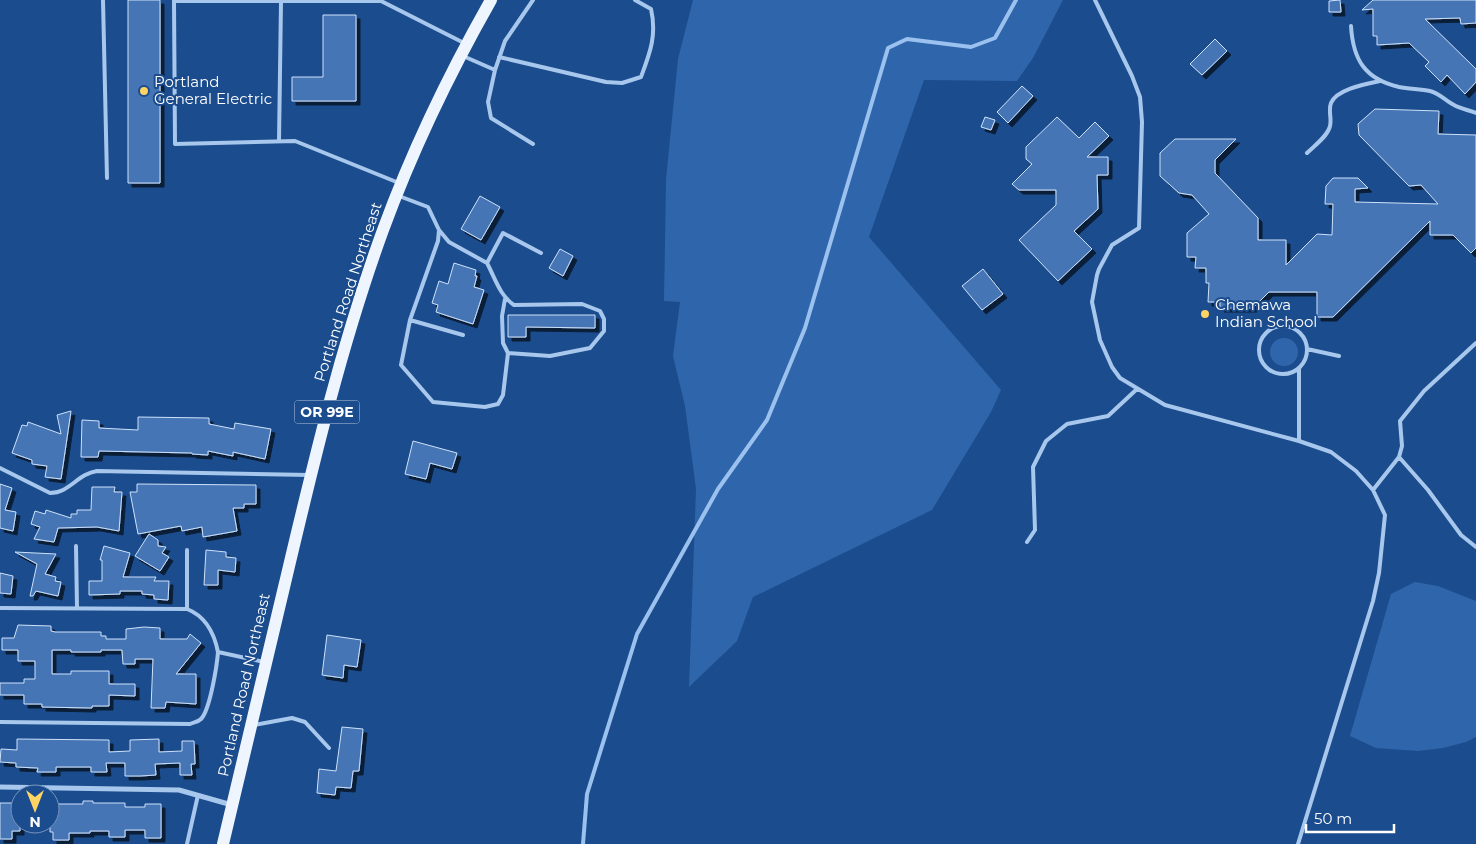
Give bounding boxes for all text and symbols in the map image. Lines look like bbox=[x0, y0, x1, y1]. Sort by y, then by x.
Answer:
place label: Portland General Electric bbox=[154, 72, 272, 108]
marker: Portland General Electric bbox=[138, 85, 150, 97]
street label: Portland Road Northeast bbox=[309, 200, 386, 384]
place label: Chemawa Indian School bbox=[1215, 295, 1317, 331]
marker: Chemawa Indian School bbox=[1199, 308, 1211, 320]
road number: OR 99E bbox=[294, 401, 360, 424]
street label: Portland Road Northeast bbox=[213, 591, 274, 779]
north arrow bbox=[10, 784, 60, 834]
scale bar bbox=[1306, 802, 1394, 834]
text: 50 m bbox=[1314, 809, 1352, 828]
text: N bbox=[29, 813, 41, 831]

